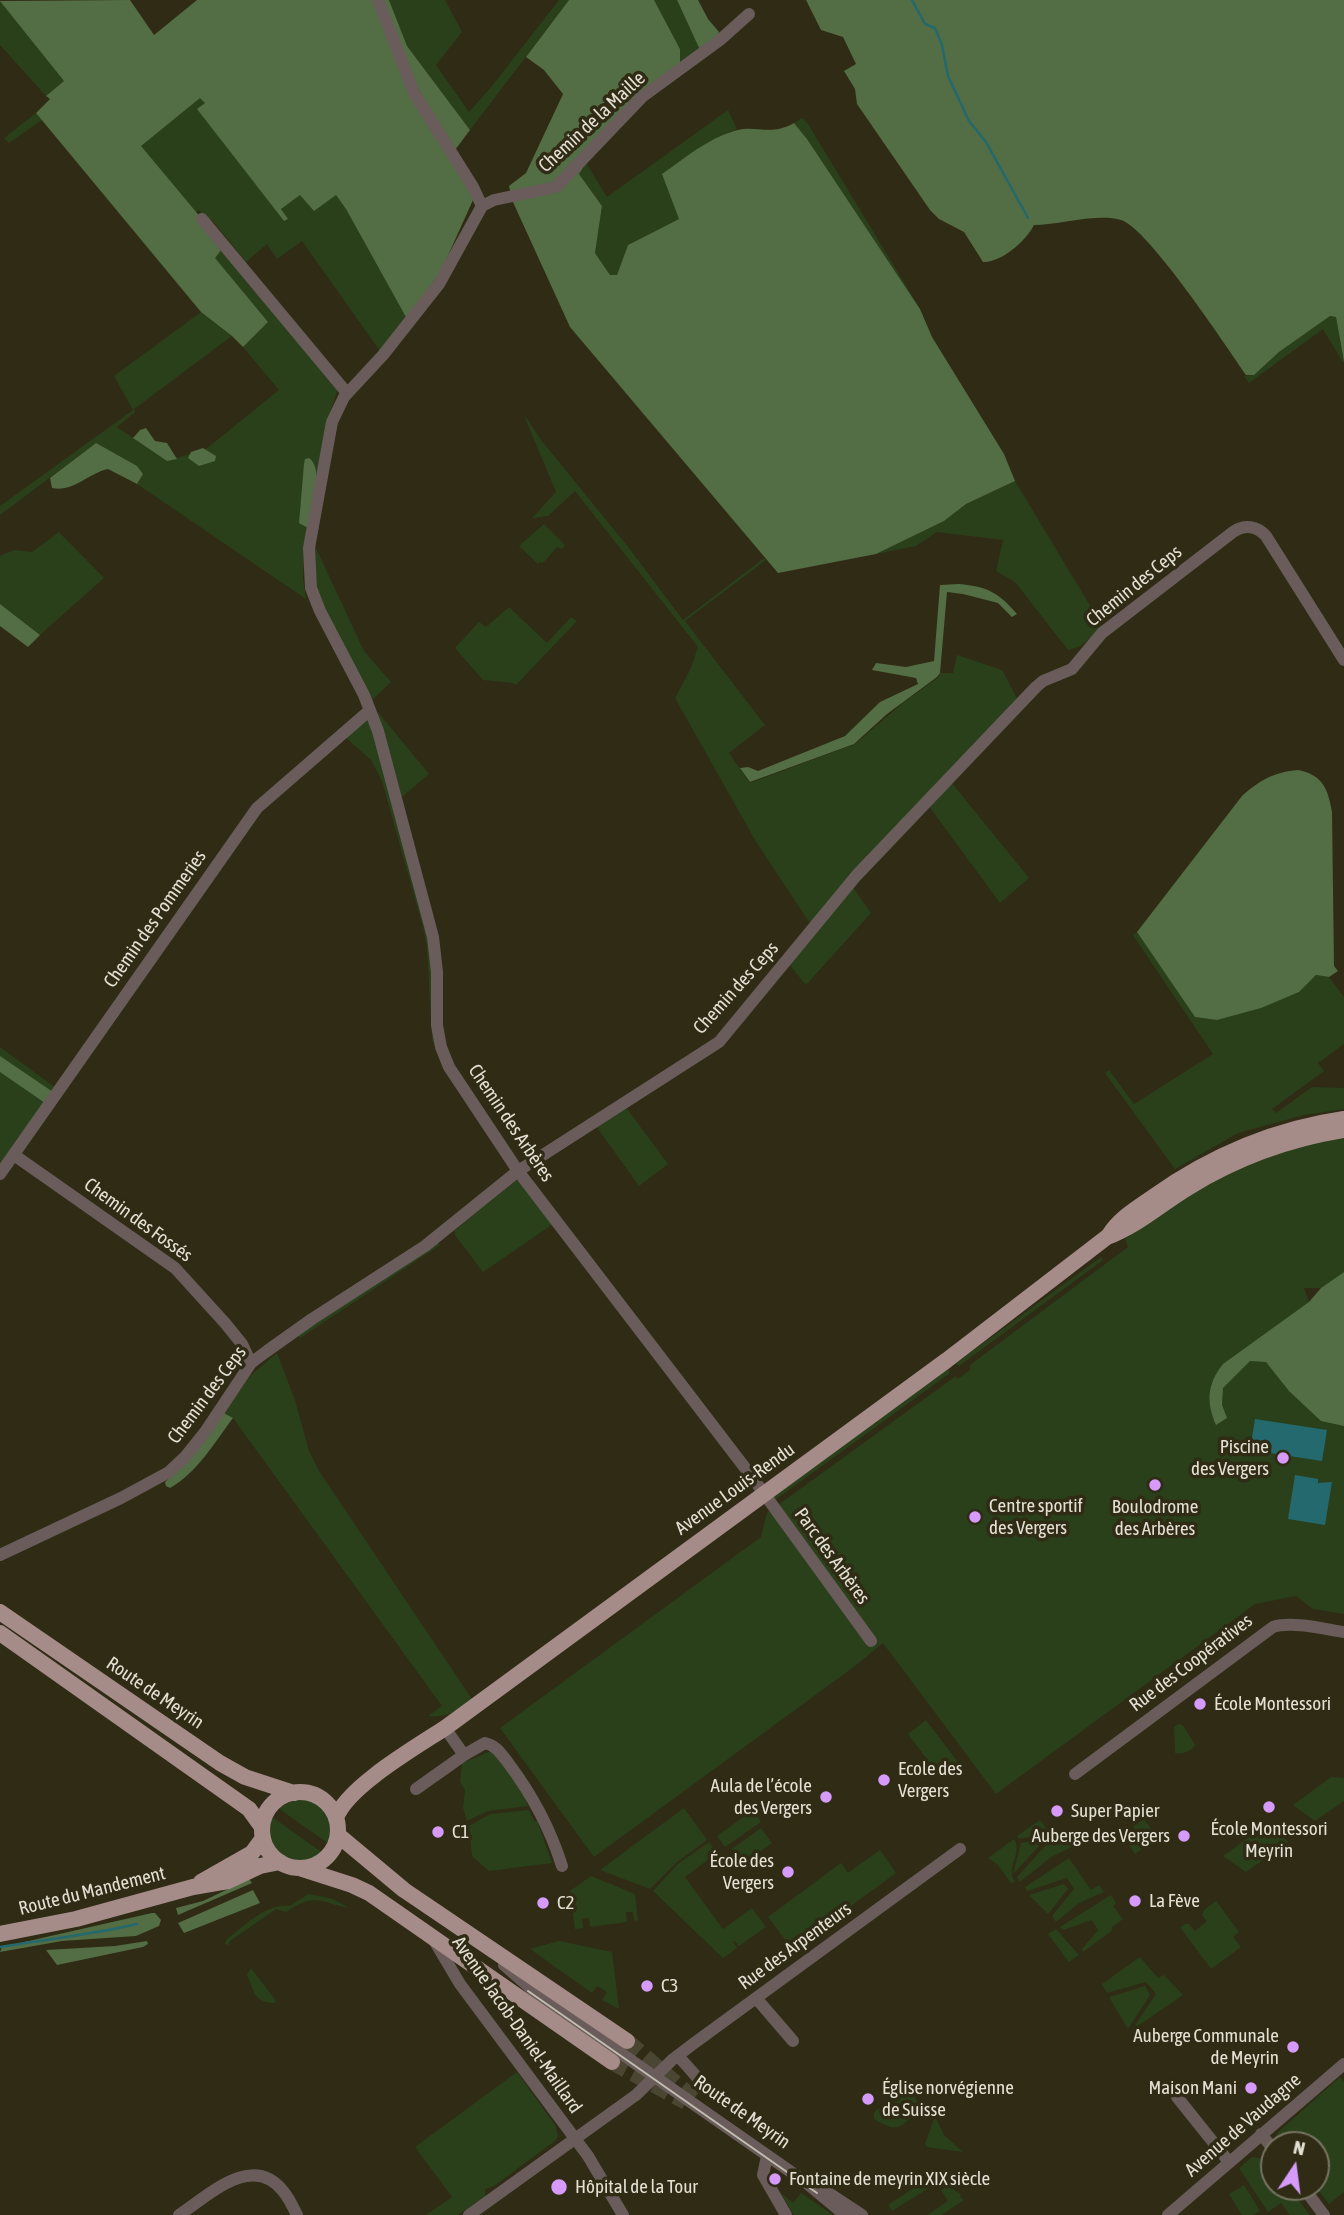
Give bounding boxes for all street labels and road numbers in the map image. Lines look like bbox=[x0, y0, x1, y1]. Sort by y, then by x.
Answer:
street label: Chemin de la Maille bbox=[534, 67, 650, 177]
street label: Chemin des Ceps bbox=[1082, 541, 1186, 631]
street label: Chemin des Pommeries bbox=[99, 846, 211, 992]
street label: Chemin des Ceps bbox=[689, 937, 783, 1039]
street label: Chemin des Arbères bbox=[463, 1060, 559, 1186]
street label: Chemin des Fossés bbox=[79, 1173, 197, 1267]
street label: Chemin des Ceps bbox=[163, 1342, 251, 1448]
street label: Avenue Louis-Rendu bbox=[671, 1438, 799, 1540]
street label: Parc des Arbères bbox=[789, 1503, 875, 1609]
street label: Rue des Coopératives bbox=[1125, 1609, 1257, 1717]
street label: Route de Meyrin bbox=[102, 1652, 208, 1734]
street label: Route du Mandement bbox=[16, 1862, 168, 1920]
street label: Rue des Arpenteurs bbox=[734, 1897, 856, 1995]
street label: Avenue Jacob-Daniel-Maillard bbox=[447, 1932, 587, 2118]
street label: Avenue de Vaudagne bbox=[1180, 2068, 1306, 2182]
street label: Route de Meyrin bbox=[689, 2070, 795, 2154]

